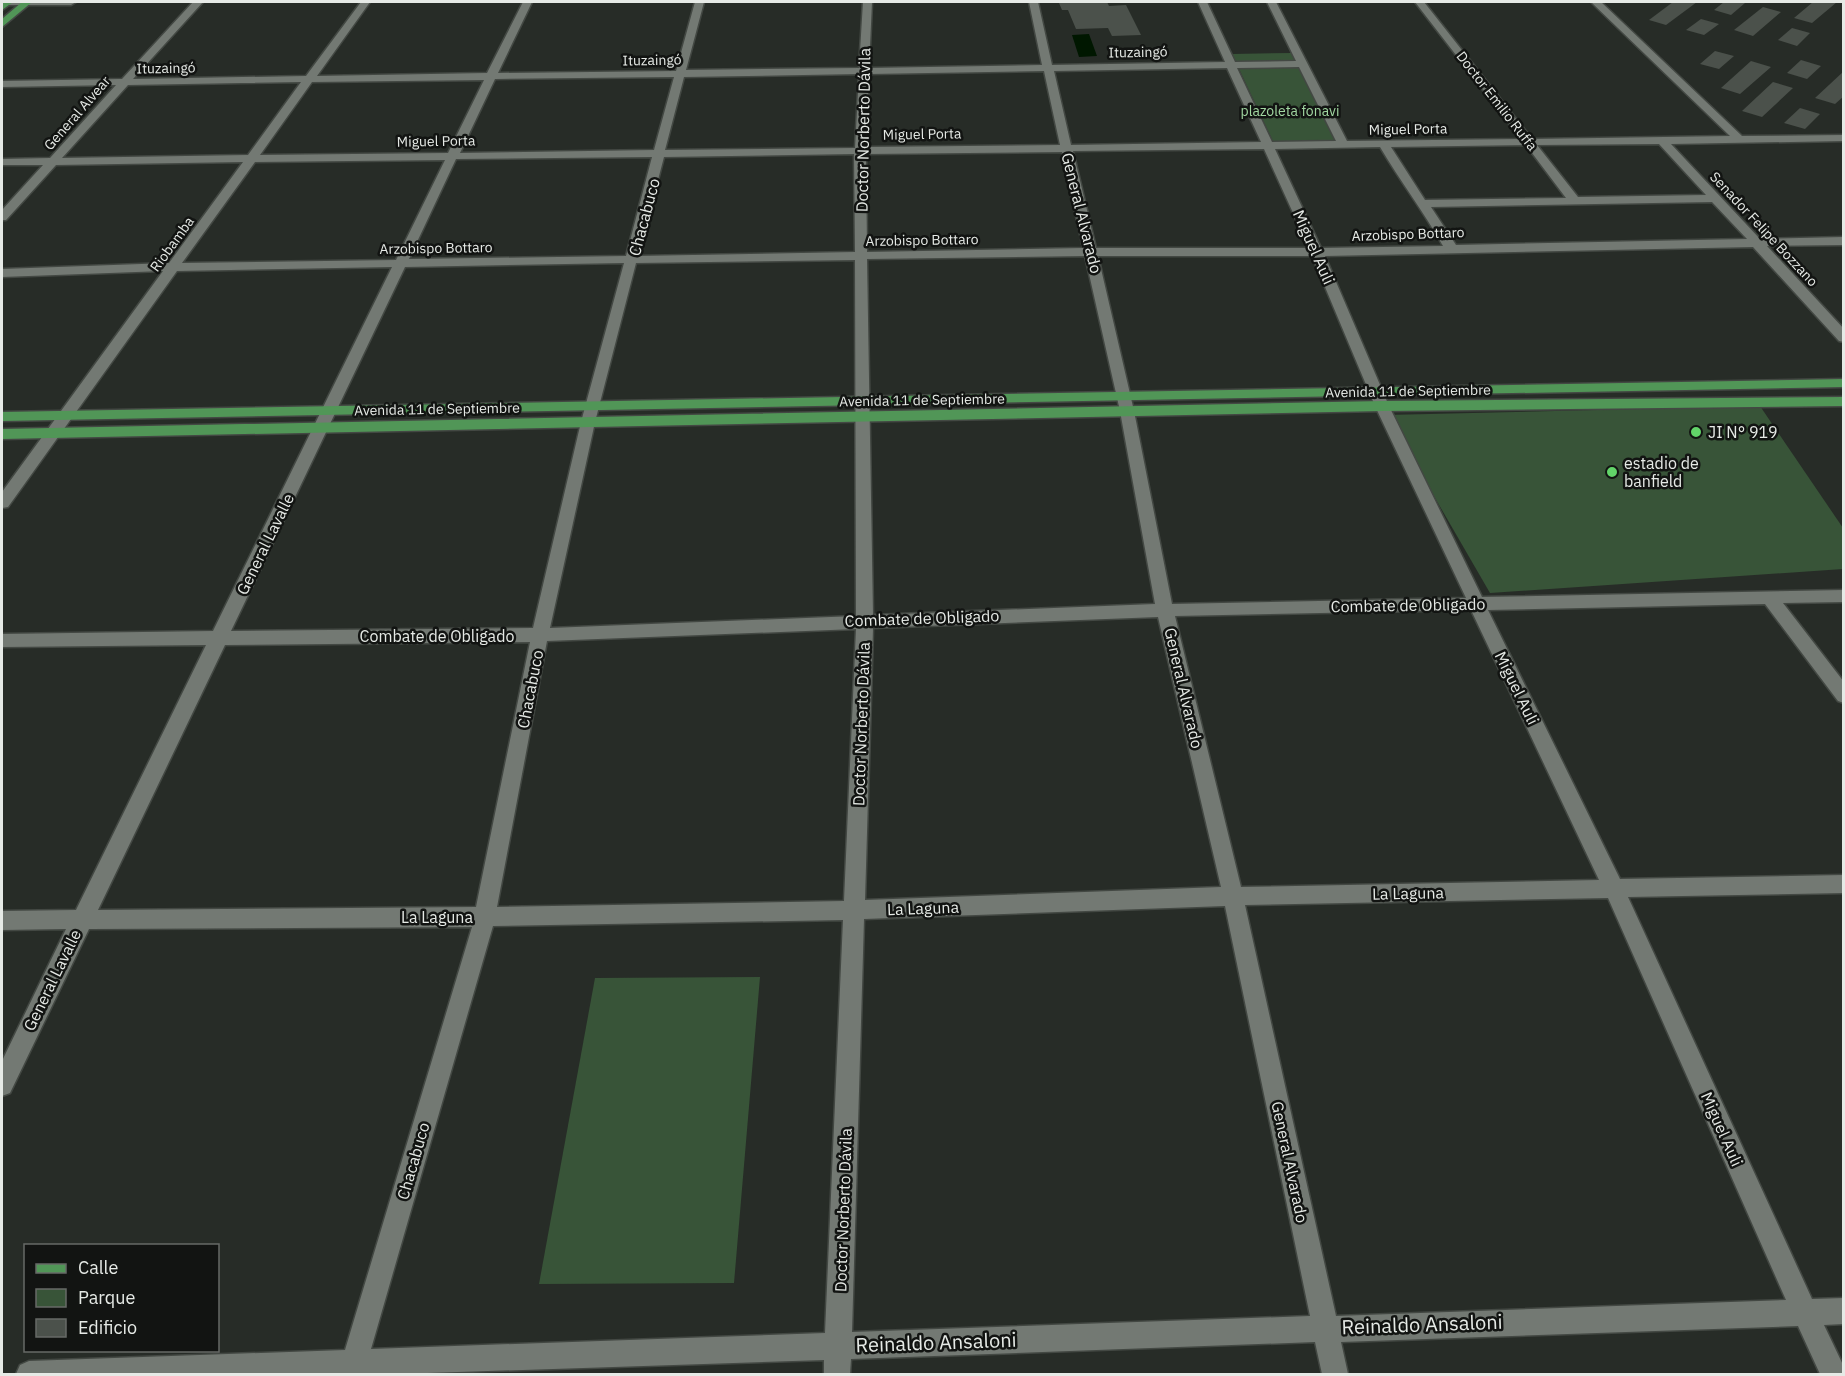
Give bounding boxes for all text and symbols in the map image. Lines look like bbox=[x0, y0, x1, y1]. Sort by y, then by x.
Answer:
street label: Ituzaingó bbox=[1108, 42, 1168, 62]
street label: Doctor Norberto Dávila bbox=[852, 47, 874, 212]
street label: Doctor Emilio Ruffa bbox=[1453, 48, 1542, 155]
street label: Ituzaingó bbox=[622, 50, 682, 70]
street label: Ituzaingó bbox=[136, 58, 196, 78]
street label: General Alvear bbox=[40, 72, 114, 154]
park label: plazoleta fonavi bbox=[1241, 102, 1339, 120]
street label: Miguel Porta bbox=[1369, 119, 1448, 139]
street label: Miguel Porta bbox=[883, 124, 962, 144]
street label: Miguel Porta bbox=[397, 131, 476, 151]
street label: General Alvarado bbox=[1057, 151, 1107, 275]
street label: Senador Felipe Bozzano bbox=[1706, 168, 1822, 290]
street label: Chacabuco bbox=[624, 176, 664, 258]
street label: Miguel Auli bbox=[1289, 207, 1339, 287]
street label: Riobamba bbox=[146, 213, 198, 275]
street label: Arzobispo Bottaro bbox=[1351, 223, 1465, 245]
street label: Arzobispo Bottaro bbox=[865, 230, 979, 250]
street label: Arzobispo Bottaro bbox=[379, 238, 493, 258]
street label: Avenida 11 de Septiembre bbox=[1325, 381, 1491, 401]
street label: Avenida 11 de Septiembre bbox=[839, 390, 1005, 410]
street label: Avenida 11 de Septiembre bbox=[354, 399, 520, 419]
place label: JI N° 919 bbox=[1708, 422, 1778, 442]
marker: JI N° 919 bbox=[1689, 425, 1703, 439]
place label: estadio de banfield bbox=[1624, 453, 1699, 491]
marker: estadio de banfield bbox=[1605, 465, 1619, 479]
street label: General Lavalle bbox=[232, 490, 298, 598]
street label: Combate de Obligado bbox=[1330, 594, 1486, 616]
street label: Combate de Obligado bbox=[844, 605, 1000, 631]
street label: Combate de Obligado bbox=[360, 626, 514, 646]
street label: General Alvarado bbox=[1160, 626, 1208, 750]
street label: Doctor Norberto Dávila bbox=[848, 641, 874, 806]
street label: Chacabuco bbox=[513, 648, 547, 730]
street label: Miguel Auli bbox=[1491, 648, 1543, 728]
street label: La Laguna bbox=[1372, 882, 1445, 904]
street label: La Laguna bbox=[887, 897, 960, 919]
street label: La Laguna bbox=[401, 907, 473, 927]
street label: General Lavalle bbox=[19, 926, 85, 1034]
street label: Miguel Auli bbox=[1697, 1089, 1747, 1169]
street label: General Alvarado bbox=[1267, 1099, 1313, 1225]
street label: Chacabuco bbox=[392, 1120, 434, 1202]
street label: Doctor Norberto Dávila bbox=[830, 1127, 856, 1292]
legend bbox=[24, 1244, 219, 1352]
text: Calle bbox=[78, 1256, 118, 1279]
text: Parque bbox=[78, 1286, 136, 1309]
street label: Reinaldo Ansaloni bbox=[1341, 1308, 1503, 1340]
text: Edificio bbox=[78, 1316, 137, 1339]
street label: Reinaldo Ansaloni bbox=[855, 1326, 1017, 1358]

